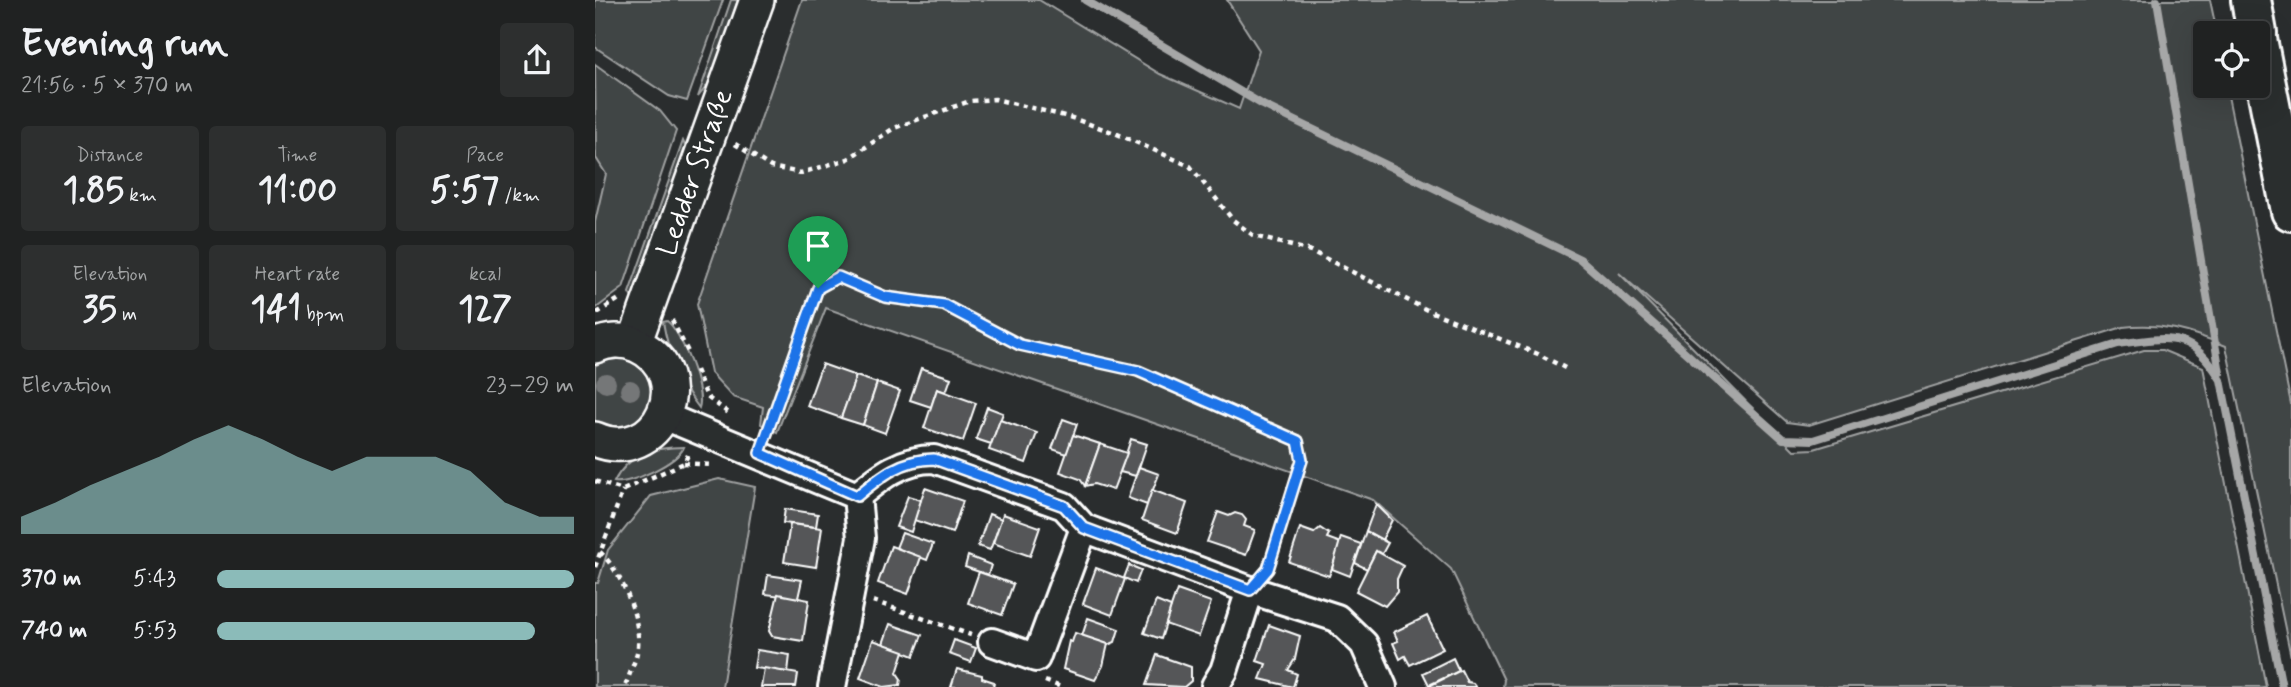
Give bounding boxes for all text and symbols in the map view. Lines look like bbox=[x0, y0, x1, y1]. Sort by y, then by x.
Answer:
text: Evening run bbox=[21, 20, 228, 69]
map controls bbox=[2193, 21, 2270, 98]
button: locate bbox=[2193, 21, 2270, 98]
button: share bbox=[500, 23, 574, 97]
text: 21:56 · 5 × 370 m bbox=[21, 71, 193, 101]
street label: Ledder Straße bbox=[648, 84, 742, 261]
text: Distance bbox=[76, 143, 143, 168]
text: Time bbox=[278, 143, 317, 168]
text: Pace bbox=[466, 143, 504, 168]
text: 1.85 bbox=[63, 168, 124, 214]
text: 11:00 bbox=[258, 168, 337, 214]
text: 5:57 bbox=[430, 168, 499, 214]
text: km bbox=[124, 183, 157, 208]
text: /km bbox=[499, 183, 540, 208]
pin bbox=[788, 216, 848, 288]
icon: arrive bbox=[799, 227, 837, 265]
text: Elevation bbox=[72, 262, 147, 287]
text: Heart rate bbox=[255, 262, 340, 287]
text: kcal bbox=[469, 262, 501, 287]
text: 35 bbox=[82, 287, 117, 333]
text: 141 bbox=[251, 287, 301, 333]
text: 127 bbox=[458, 287, 512, 333]
text: m bbox=[117, 302, 137, 327]
text: bpm bbox=[301, 302, 344, 327]
text: Elevation bbox=[21, 371, 112, 401]
text: 23–29 m bbox=[486, 371, 574, 401]
text: 370 m bbox=[21, 564, 81, 594]
text: 5:43 bbox=[133, 564, 176, 594]
text: 740 m bbox=[21, 616, 87, 646]
text: 5:53 bbox=[133, 616, 176, 646]

